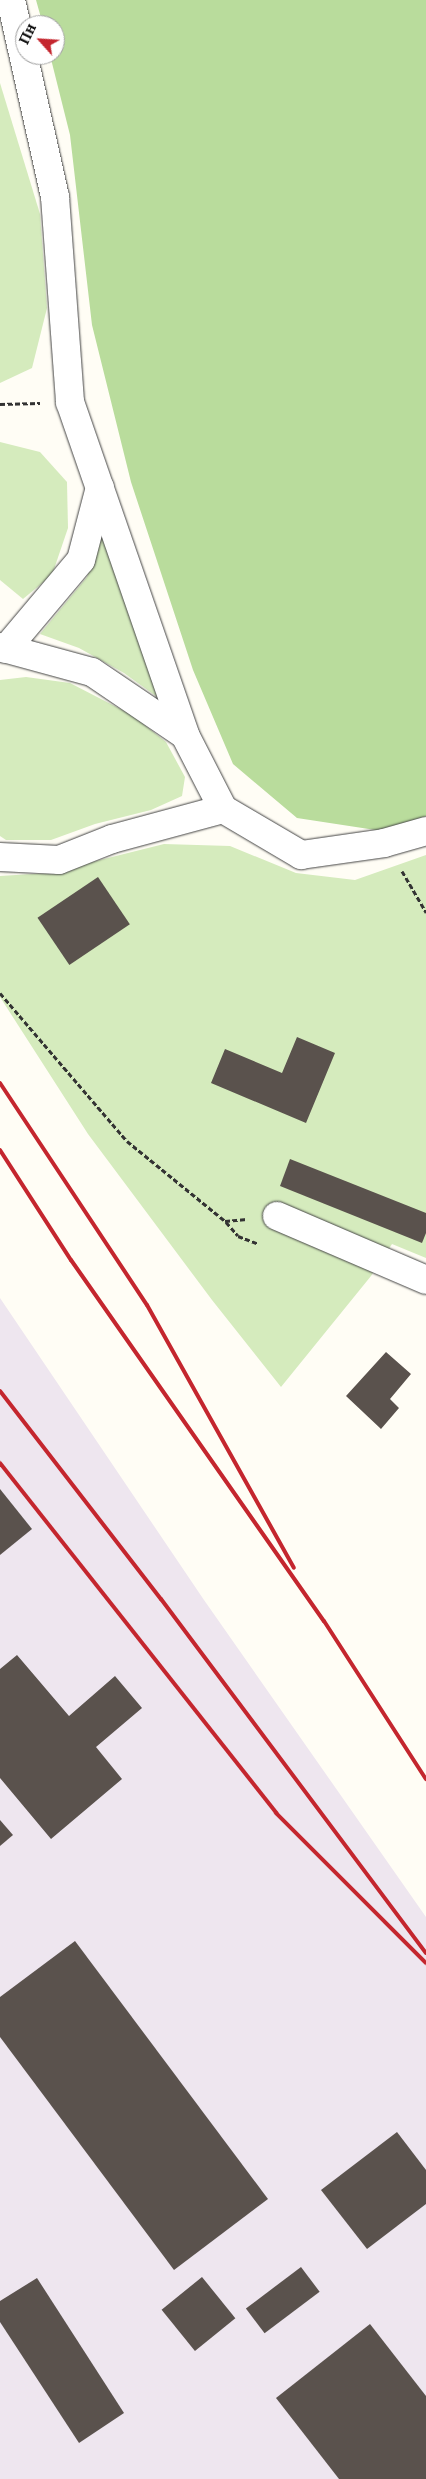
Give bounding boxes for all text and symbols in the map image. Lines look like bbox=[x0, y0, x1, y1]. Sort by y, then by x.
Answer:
north arrow bbox=[15, 15, 65, 65]
text: Пн bbox=[15, 21, 40, 47]

